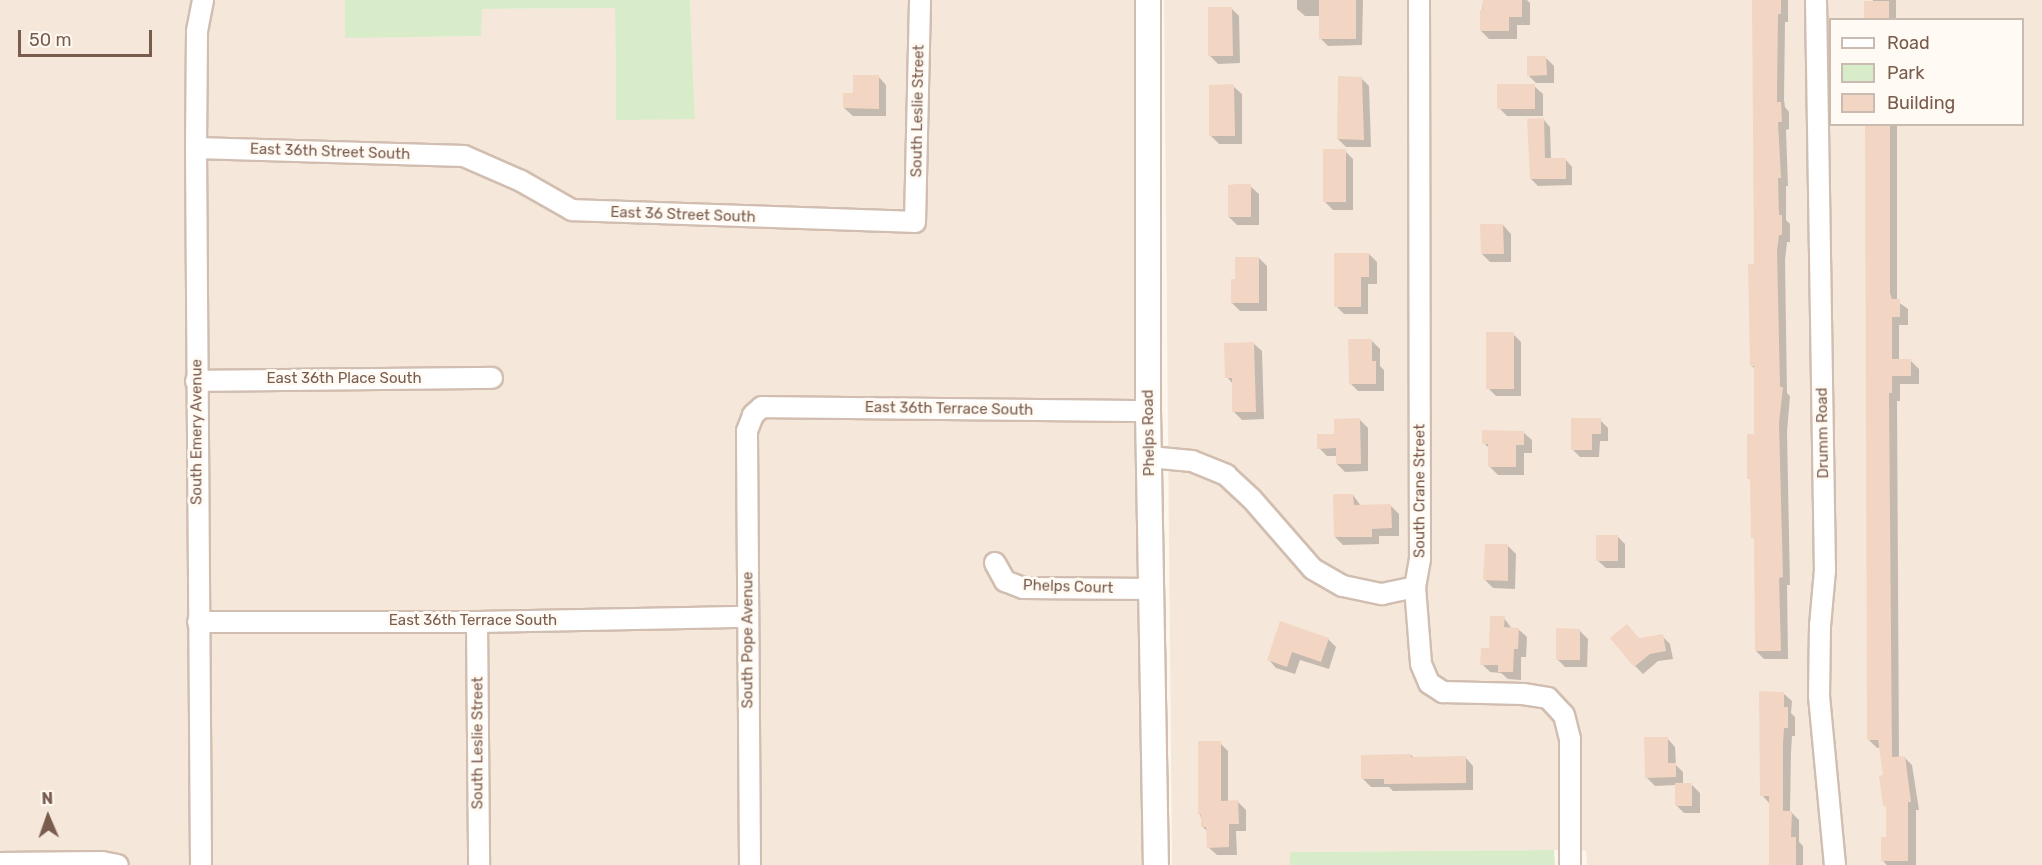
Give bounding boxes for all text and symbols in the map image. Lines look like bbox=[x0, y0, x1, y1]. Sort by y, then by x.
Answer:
scale bar bbox=[21, 18, 154, 56]
legend bbox=[1829, 18, 2024, 126]
text: 50 m bbox=[29, 29, 72, 51]
text: Road bbox=[1887, 32, 1930, 54]
street label: South Leslie Street bbox=[908, 45, 928, 177]
text: Park bbox=[1887, 62, 1924, 84]
text: Building bbox=[1887, 92, 1955, 114]
street label: East 36th Street South bbox=[250, 140, 410, 164]
street label: East 36 Street South bbox=[610, 203, 756, 227]
street label: South Emery Avenue bbox=[188, 359, 206, 505]
street label: East 36th Place South bbox=[266, 370, 422, 388]
street label: Drumm Road bbox=[1813, 387, 1833, 479]
street label: Phelps Road bbox=[1139, 390, 1159, 476]
street label: East 36th Terrace South bbox=[864, 399, 1034, 419]
street label: South Crane Street bbox=[1411, 424, 1429, 558]
street label: South Pope Avenue bbox=[739, 571, 757, 709]
street label: Phelps Court bbox=[1023, 576, 1113, 598]
street label: East 36th Terrace South bbox=[389, 612, 557, 630]
street label: South Leslie Street bbox=[469, 677, 487, 809]
north arrow bbox=[18, 787, 78, 847]
text: N bbox=[41, 789, 53, 808]

